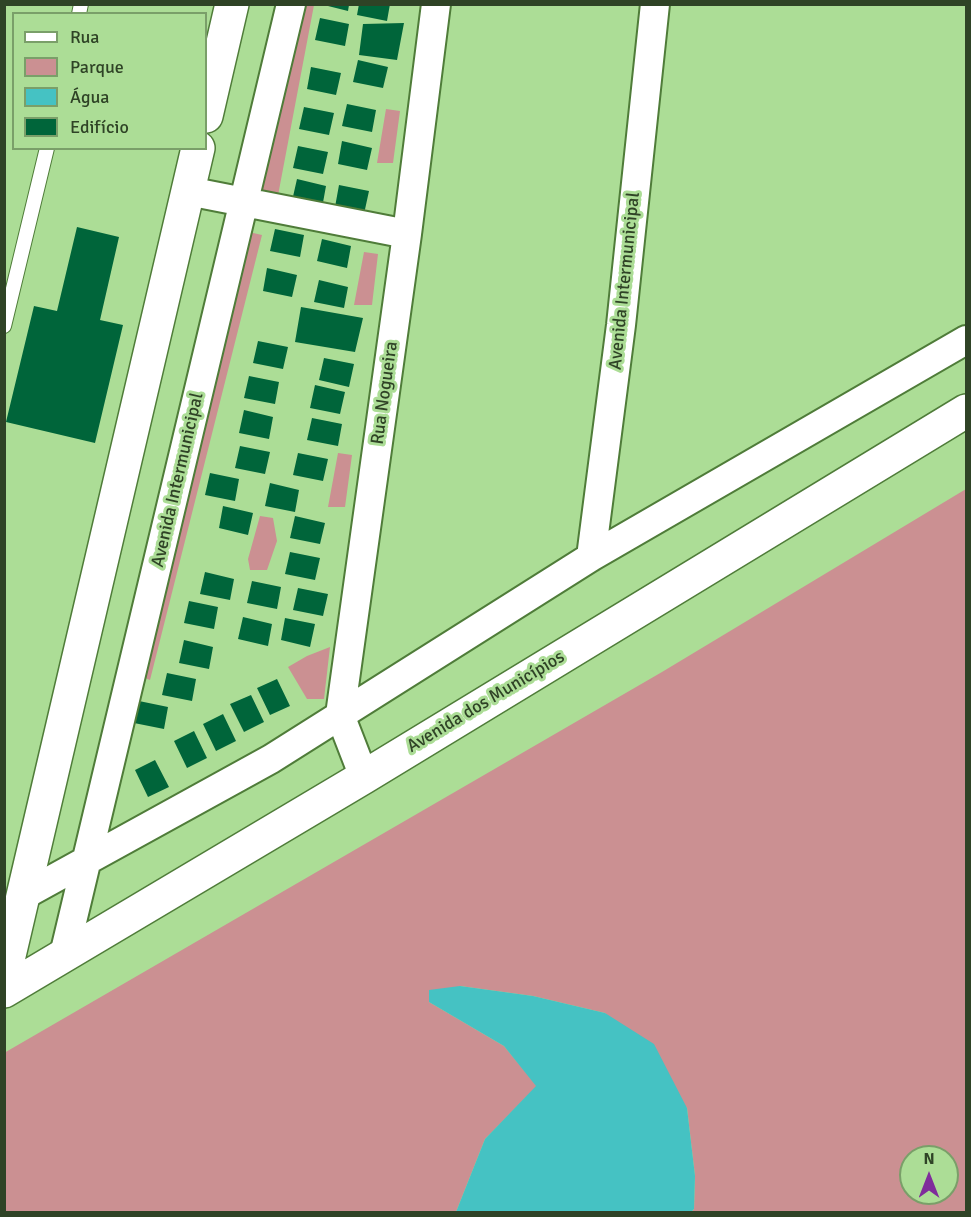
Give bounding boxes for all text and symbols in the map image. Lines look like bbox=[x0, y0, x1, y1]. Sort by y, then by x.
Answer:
legend bbox=[12, 12, 207, 150]
text: Rua bbox=[70, 26, 99, 48]
text: Parque bbox=[70, 56, 124, 78]
text: Água bbox=[70, 86, 109, 108]
text: Edifício bbox=[70, 116, 129, 138]
street label: Avenida Intermunicipal bbox=[605, 191, 645, 371]
street label: Rua Nogueira bbox=[367, 340, 403, 446]
street label: Avenida Intermunicipal bbox=[147, 391, 209, 569]
street label: Avenida dos Municípios bbox=[403, 646, 569, 758]
north arrow bbox=[899, 1145, 959, 1205]
text: N bbox=[923, 1149, 935, 1169]

